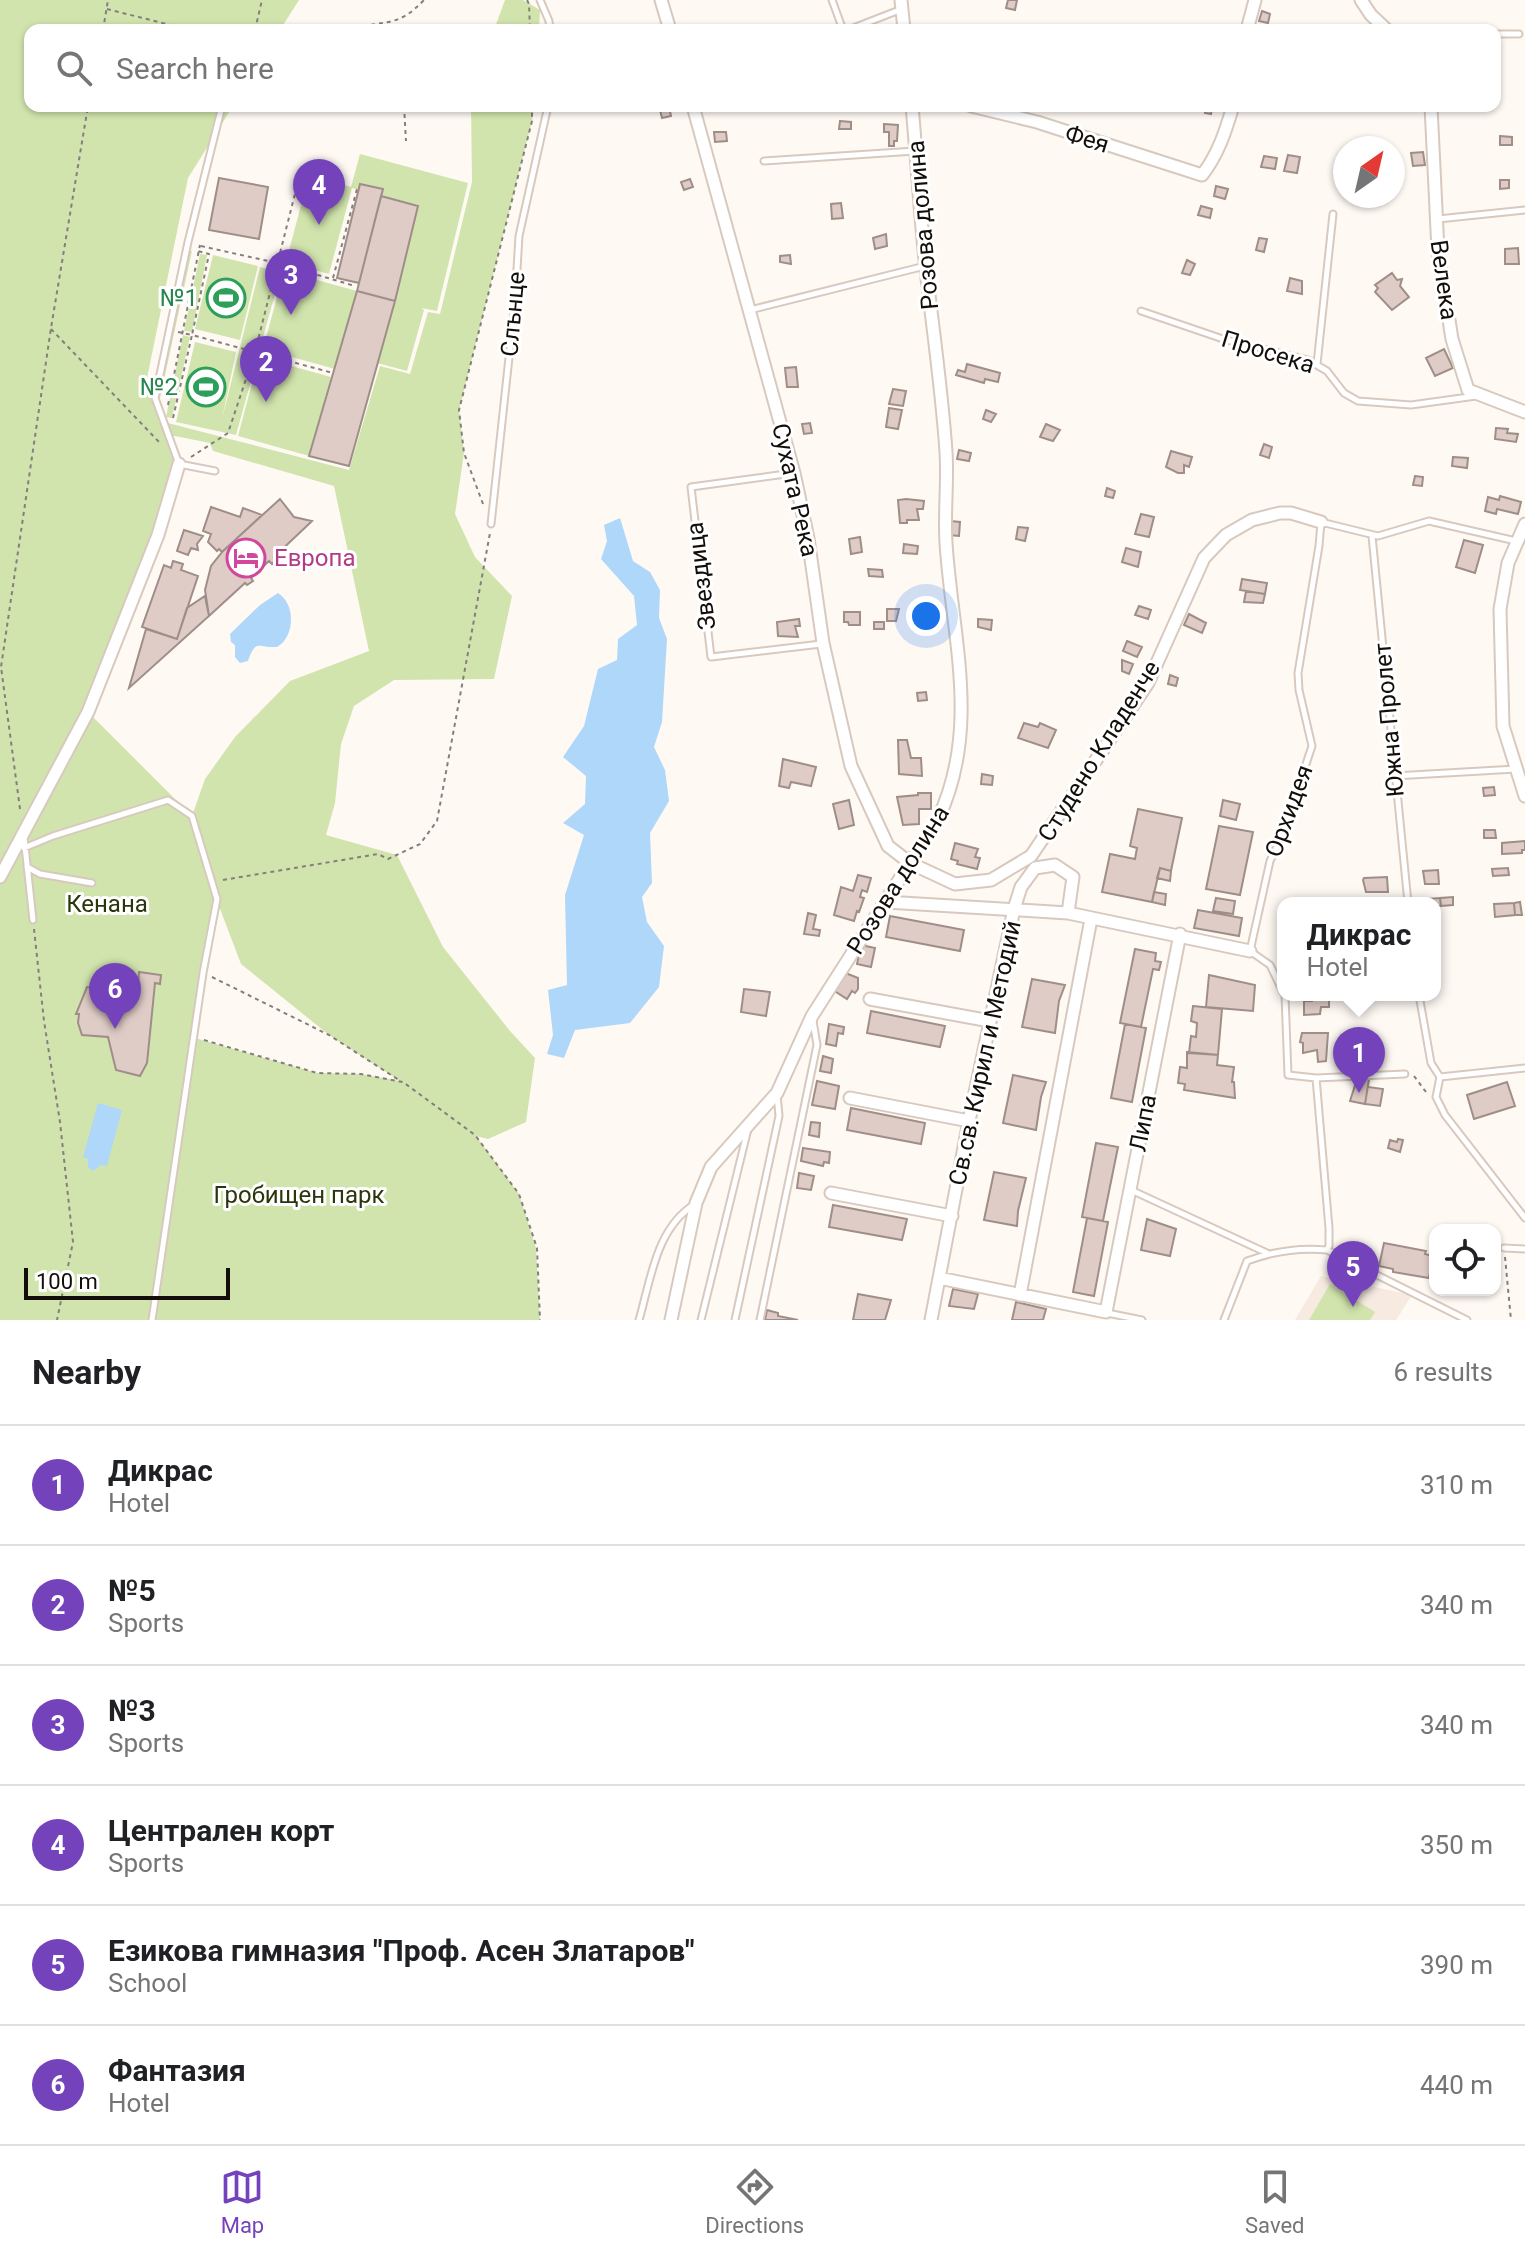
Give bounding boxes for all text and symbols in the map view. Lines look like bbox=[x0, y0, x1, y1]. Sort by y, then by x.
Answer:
search box bbox=[24, 24, 1501, 112]
icon: search bbox=[52, 46, 96, 90]
text: Search here bbox=[116, 51, 274, 86]
street label: Фея bbox=[1062, 119, 1112, 159]
north arrow bbox=[1333, 136, 1405, 208]
street label: Розова долина bbox=[902, 139, 944, 311]
pin: 4 bbox=[293, 159, 345, 225]
street label: Велека bbox=[1425, 238, 1463, 322]
pin: 3 bbox=[265, 249, 317, 315]
street label: Слънце bbox=[495, 270, 531, 358]
sports icon: №1 bbox=[205, 277, 247, 319]
place label: №1 bbox=[160, 284, 198, 312]
street label: Просека bbox=[1218, 325, 1318, 379]
pin: 2 bbox=[240, 336, 292, 402]
sports icon: №2 bbox=[185, 366, 227, 408]
place label: №2 bbox=[140, 373, 178, 401]
street label: Сухата Река bbox=[766, 421, 824, 559]
street label: Звездица bbox=[680, 520, 722, 632]
hotel icon: Европа bbox=[225, 537, 267, 579]
place label: Европа bbox=[274, 544, 355, 572]
your location bbox=[906, 596, 946, 636]
street label: Южна Пролет bbox=[1368, 641, 1410, 798]
street label: Студено Кладенче bbox=[1032, 655, 1166, 847]
street label: Орхидея bbox=[1259, 761, 1319, 861]
street label: Розова долина bbox=[841, 801, 955, 959]
park label: Кенана bbox=[66, 890, 148, 918]
popup bbox=[1277, 897, 1441, 1001]
text: Дикрас bbox=[1307, 917, 1411, 952]
street label: Св.св. Кирил и Методий bbox=[943, 918, 1027, 1188]
text: Hotel bbox=[1307, 952, 1369, 982]
pin: 6 bbox=[89, 963, 141, 1029]
pin: 1 bbox=[1333, 1027, 1385, 1093]
street label: Липа bbox=[1124, 1092, 1162, 1154]
park label: Гробищен парк bbox=[214, 1181, 384, 1209]
map controls bbox=[1429, 1224, 1501, 1296]
button: locate bbox=[1429, 1224, 1501, 1296]
pin: 5 bbox=[1327, 1241, 1379, 1307]
scale bar bbox=[24, 1264, 230, 1300]
text: 100 m bbox=[36, 1269, 98, 1294]
text: Nearby bbox=[32, 1352, 141, 1392]
text: 6 results bbox=[1394, 1357, 1493, 1387]
text: Дикрас bbox=[108, 1453, 213, 1488]
text: 1 bbox=[51, 1470, 65, 1500]
text: 310 m bbox=[1420, 1470, 1493, 1500]
text: Hotel bbox=[108, 1488, 170, 1518]
text: №5 bbox=[108, 1573, 156, 1608]
text: 2 bbox=[51, 1590, 65, 1620]
text: 340 m bbox=[1420, 1590, 1493, 1620]
text: Sports bbox=[108, 1608, 184, 1638]
text: №3 bbox=[108, 1693, 156, 1728]
text: 3 bbox=[51, 1710, 65, 1740]
text: 340 m bbox=[1420, 1710, 1493, 1740]
text: Sports bbox=[108, 1728, 184, 1758]
text: Централен корт bbox=[108, 1813, 334, 1848]
text: 4 bbox=[51, 1830, 65, 1860]
text: 350 m bbox=[1420, 1830, 1493, 1860]
text: Sports bbox=[108, 1848, 184, 1878]
text: Езикова гимназия "Проф. Асен Златаров" bbox=[108, 1933, 695, 1968]
text: 5 bbox=[51, 1950, 65, 1980]
text: 390 m bbox=[1420, 1950, 1493, 1980]
text: School bbox=[108, 1968, 187, 1998]
text: Фантазия bbox=[108, 2053, 246, 2088]
text: 6 bbox=[51, 2070, 65, 2100]
text: 440 m bbox=[1420, 2070, 1493, 2100]
text: Hotel bbox=[108, 2088, 170, 2118]
tab: Map bbox=[220, 2165, 264, 2238]
tab: Directions bbox=[705, 2165, 804, 2238]
tab: Saved bbox=[1245, 2165, 1305, 2238]

